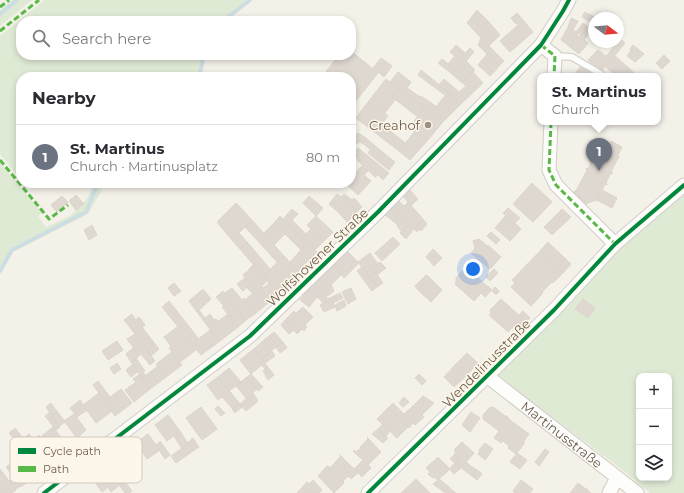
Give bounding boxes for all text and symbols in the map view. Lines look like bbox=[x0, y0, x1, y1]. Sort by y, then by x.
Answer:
north arrow bbox=[588, 12, 624, 48]
search box bbox=[16, 16, 356, 60]
icon: search bbox=[30, 27, 52, 49]
text: Search here bbox=[62, 29, 151, 48]
popup bbox=[537, 73, 661, 125]
text: St. Martinus bbox=[552, 82, 646, 101]
text: Nearby bbox=[32, 88, 96, 108]
text: Church bbox=[552, 101, 600, 117]
place label: Creahof bbox=[369, 117, 421, 133]
marker: Creahof bbox=[423, 120, 433, 130]
pin: 1 bbox=[586, 138, 612, 171]
text: St. Martinus bbox=[70, 139, 164, 158]
text: 1 bbox=[42, 149, 48, 165]
text: 80 m bbox=[306, 149, 340, 165]
text: Church · Martinusplatz bbox=[70, 158, 218, 174]
street label: Wolfshovener Straße bbox=[263, 204, 371, 310]
your location bbox=[463, 259, 483, 279]
street label: Wendelinusstraße bbox=[438, 315, 534, 411]
map controls bbox=[636, 373, 672, 481]
button: + bbox=[636, 373, 672, 409]
street label: Martinusstraße bbox=[518, 398, 606, 471]
button: − bbox=[636, 409, 672, 445]
legend bbox=[10, 437, 142, 483]
text: Cycle path bbox=[43, 444, 101, 458]
button: layers bbox=[636, 445, 672, 481]
text: Path bbox=[43, 462, 69, 476]

